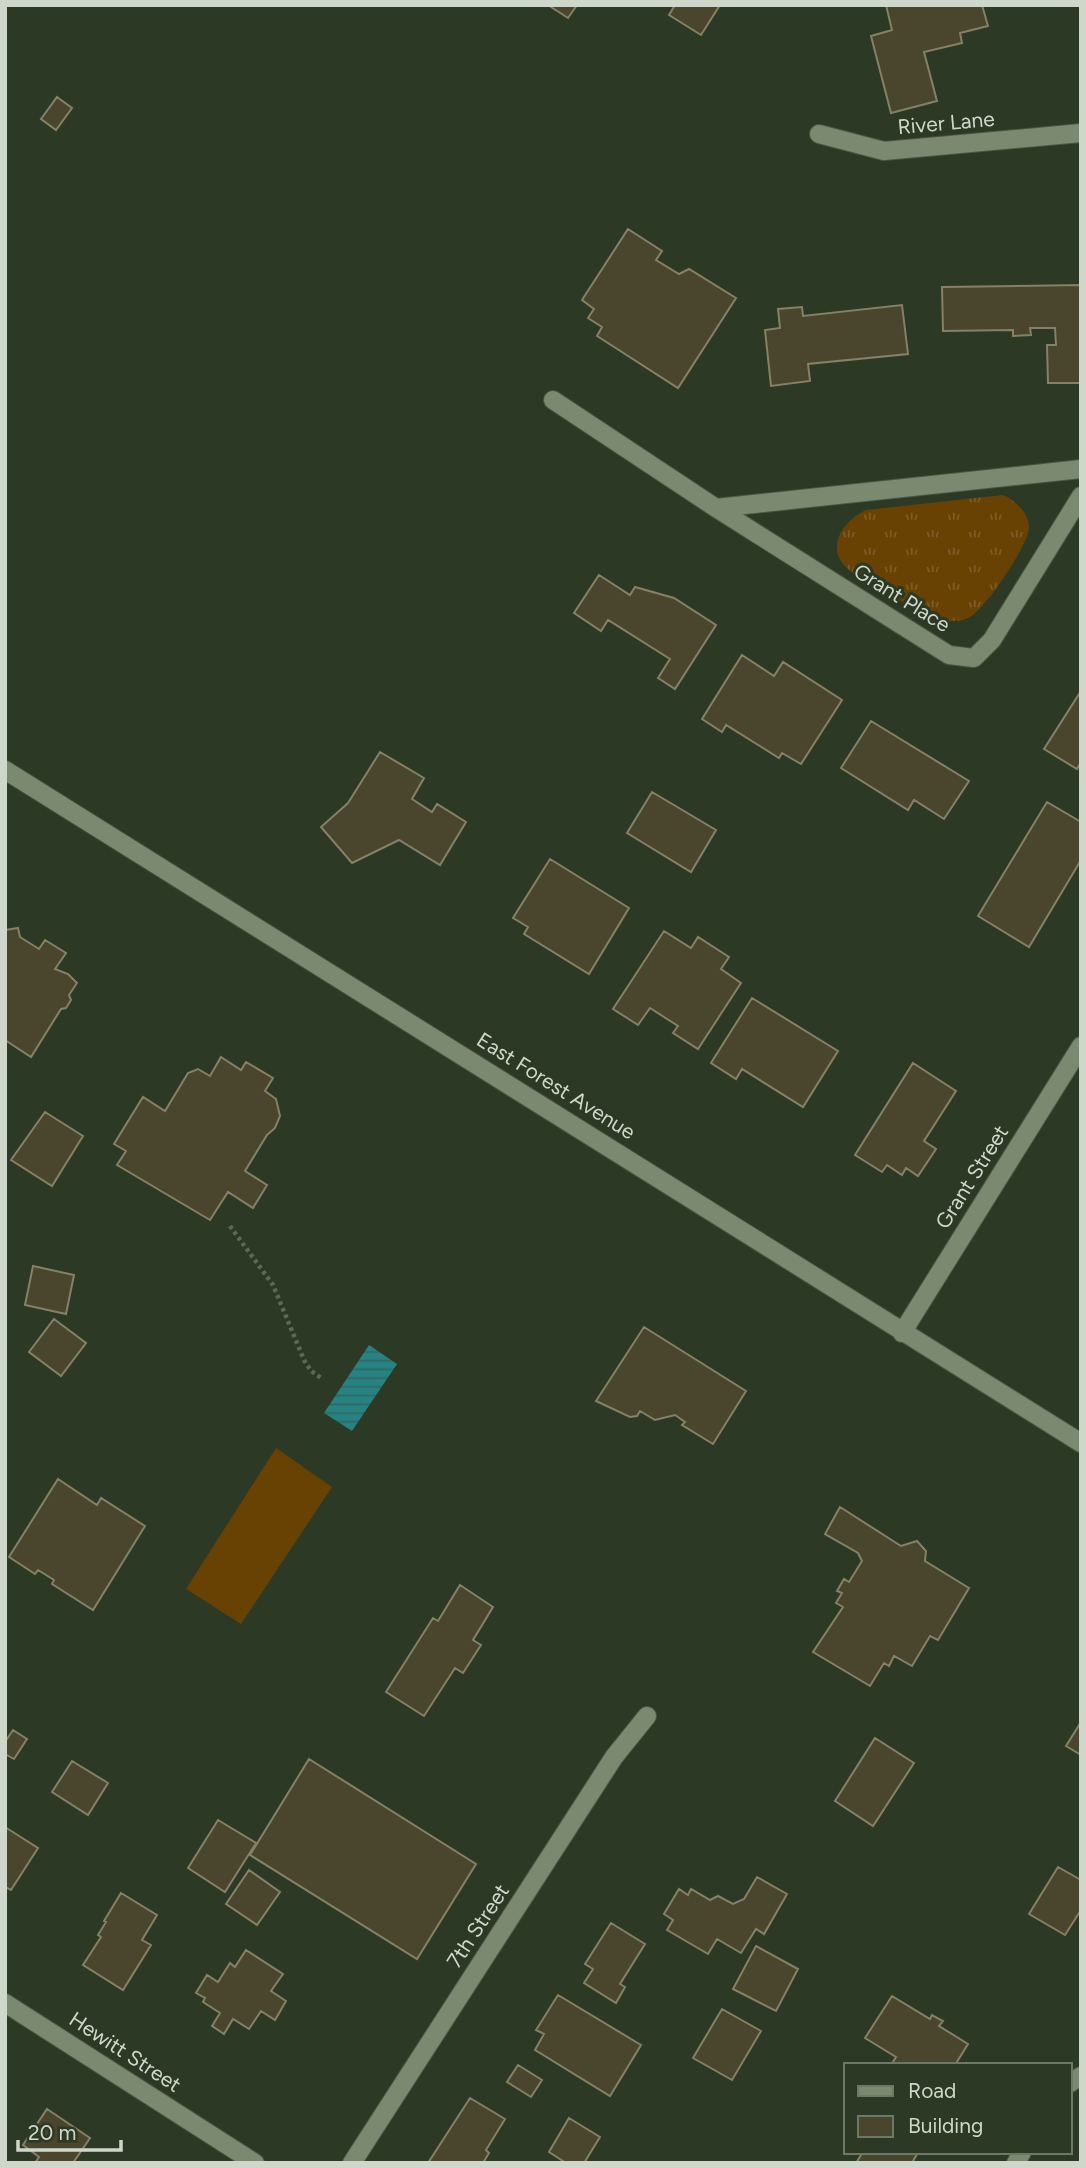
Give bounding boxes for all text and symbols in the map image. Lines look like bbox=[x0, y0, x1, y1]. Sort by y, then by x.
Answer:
street label: River Lane bbox=[896, 106, 995, 139]
street label: Grant Place bbox=[849, 558, 955, 637]
street label: East Forest Avenue bbox=[472, 1027, 640, 1144]
street label: Grant Street bbox=[930, 1120, 1013, 1233]
street label: 7th Street bbox=[441, 1879, 514, 1972]
street label: Hewitt Street bbox=[65, 2006, 186, 2097]
legend bbox=[844, 2063, 1072, 2154]
text: Road bbox=[908, 2078, 956, 2103]
scale bar bbox=[18, 2108, 121, 2152]
text: Building bbox=[908, 2113, 983, 2138]
text: 20 m bbox=[28, 2120, 76, 2145]

